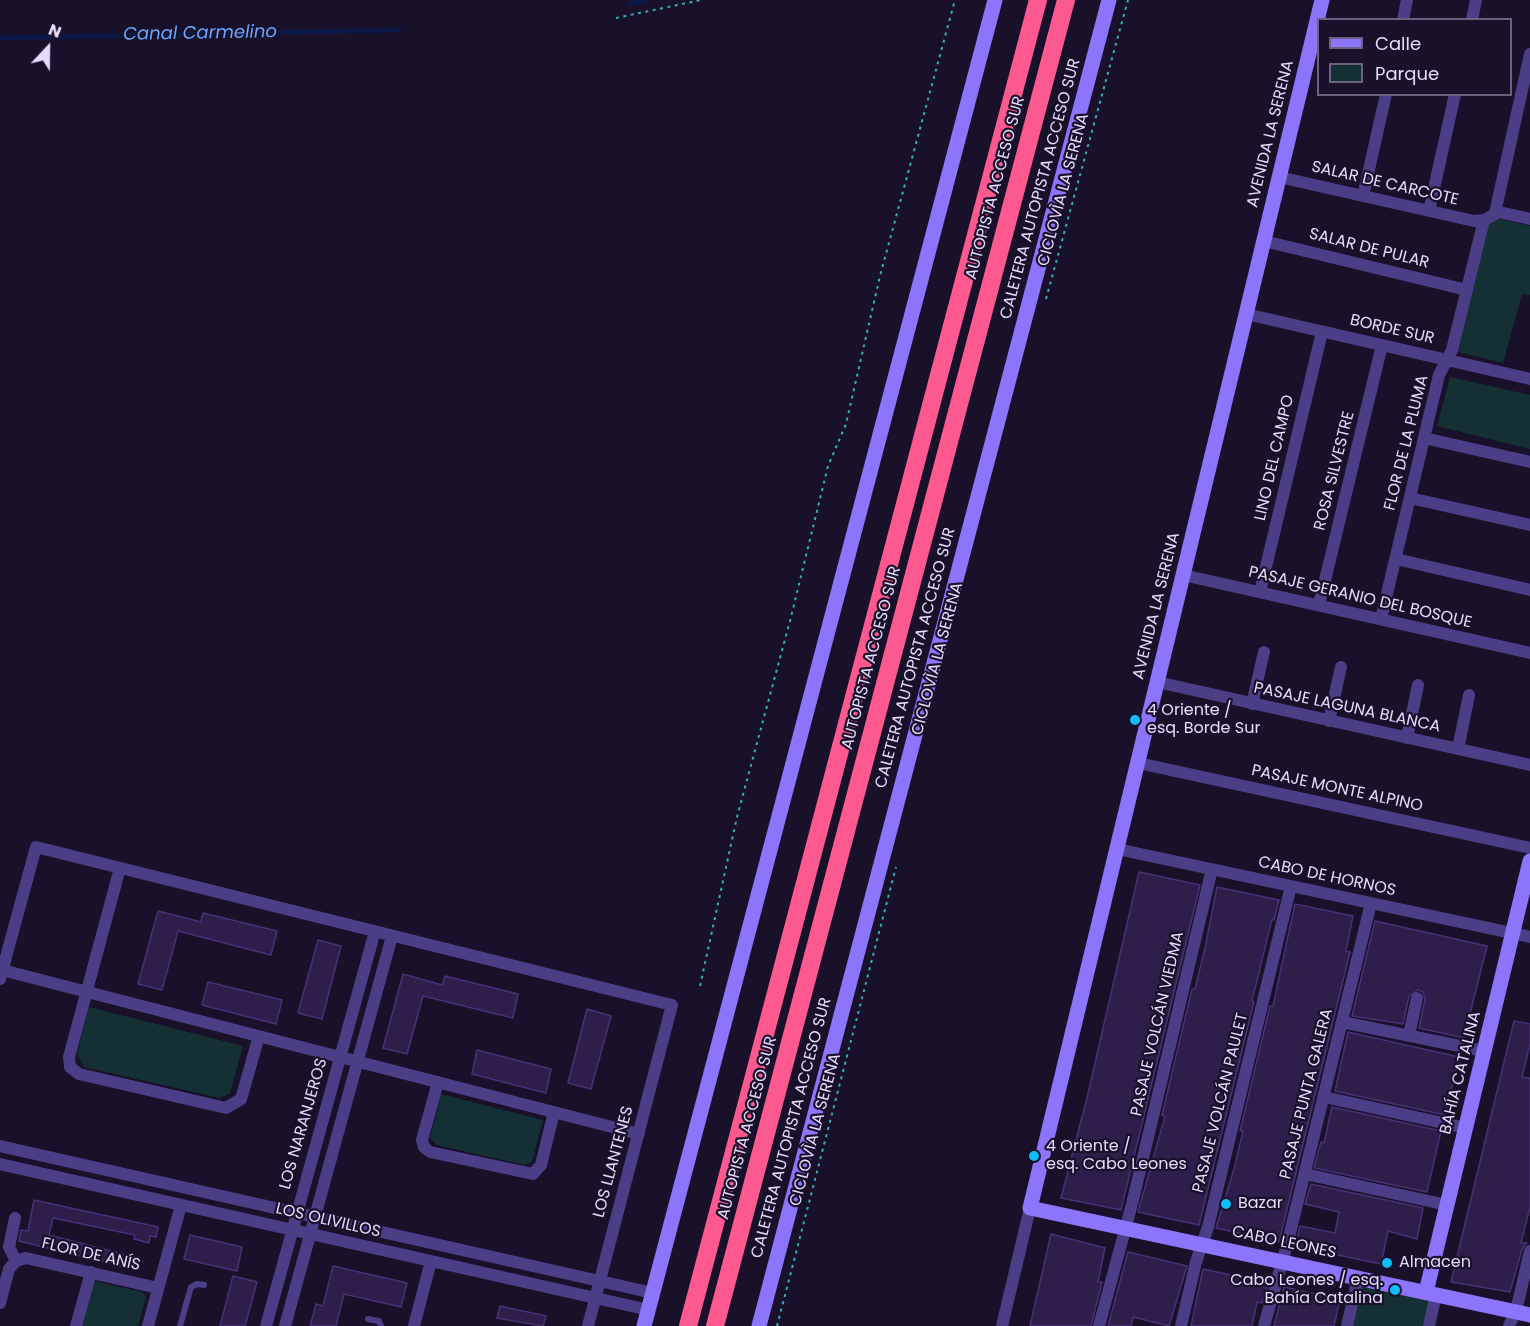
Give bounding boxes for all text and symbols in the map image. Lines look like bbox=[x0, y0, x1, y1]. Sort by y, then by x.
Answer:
north arrow bbox=[18, 18, 78, 78]
text: N bbox=[45, 18, 65, 44]
legend bbox=[1317, 18, 1512, 96]
water label: Canal Carmelino bbox=[123, 22, 277, 46]
text: Calle bbox=[1375, 31, 1421, 56]
street label: CALETERA AUTOPISTA ACCESO SUR bbox=[997, 57, 1085, 321]
street label: AVENIDA LA SERENA bbox=[1243, 58, 1299, 210]
text: Parque bbox=[1375, 61, 1439, 86]
street label: AUTOPISTA ACCESO SUR bbox=[962, 94, 1030, 282]
street label: CICLOVÌA LA SERENA bbox=[1034, 111, 1094, 269]
street label: SALAR DE CARCOTE bbox=[1310, 158, 1460, 210]
street label: SALAR DE PULAR bbox=[1307, 225, 1431, 273]
street label: BORDE SUR bbox=[1348, 311, 1436, 349]
street label: FLOR DE LA PLUMA bbox=[1381, 373, 1433, 513]
street label: LINO DEL CAMPO bbox=[1251, 393, 1299, 523]
street label: ROSA SILVESTRE bbox=[1311, 409, 1359, 533]
street label: CALETERA AUTOPISTA ACCESO SUR bbox=[872, 526, 960, 790]
street label: AVENIDA LA SERENA bbox=[1129, 530, 1185, 682]
street label: PASAJE GERANIO DEL BOSQUE bbox=[1247, 563, 1473, 633]
street label: AUTOPISTA ACCESO SUR bbox=[838, 564, 906, 752]
street label: CICLOVÌA LA SERENA bbox=[908, 580, 968, 738]
street label: PASAJE LAGUNA BLANCA bbox=[1252, 679, 1442, 737]
place label: 4 Oriente / esq. Borde Sur bbox=[1147, 701, 1260, 739]
marker: 4 Oriente / esq. Borde Sur bbox=[1128, 713, 1142, 727]
street label: PASAJE MONTE ALPINO bbox=[1250, 761, 1424, 817]
street label: CABO DE HORNOS bbox=[1256, 853, 1398, 901]
street label: PASAJE VOLCÁN VIEDMA bbox=[1127, 930, 1189, 1118]
street label: CALETERA AUTOPISTA ACCESO SUR bbox=[748, 996, 836, 1260]
street label: PASAJE PUNTA GALERA bbox=[1277, 1007, 1337, 1181]
street label: BAHÍA CATALINA bbox=[1436, 1009, 1486, 1137]
street label: PASAJE VOLCÁN PAULET bbox=[1189, 1011, 1253, 1195]
street label: AUTOPISTA ACCESO SUR bbox=[714, 1034, 782, 1222]
street label: CICLOVÌA LA SERENA bbox=[786, 1051, 846, 1209]
street label: LOS NARANJEROS bbox=[276, 1056, 332, 1192]
street label: LOS LLANTENES bbox=[590, 1104, 638, 1220]
place label: 4 Oriente / esq. Cabo Leones bbox=[1046, 1137, 1187, 1175]
marker: 4 Oriente / esq. Cabo Leones bbox=[1027, 1149, 1041, 1163]
place label: Bazar bbox=[1238, 1194, 1283, 1214]
marker: Bazar bbox=[1219, 1197, 1233, 1211]
street label: LOS OLIVILLOS bbox=[274, 1200, 382, 1242]
street label: CABO LEONES bbox=[1230, 1223, 1338, 1263]
street label: FLOR DE ANÍS bbox=[40, 1234, 142, 1276]
place label: Almacen bbox=[1399, 1253, 1471, 1273]
marker: Almacen bbox=[1380, 1256, 1394, 1270]
place label: Cabo Leones / esq. Bahía Catalina bbox=[1230, 1271, 1383, 1309]
marker: Cabo Leones / esq. Bahía Catalina bbox=[1388, 1283, 1402, 1297]

